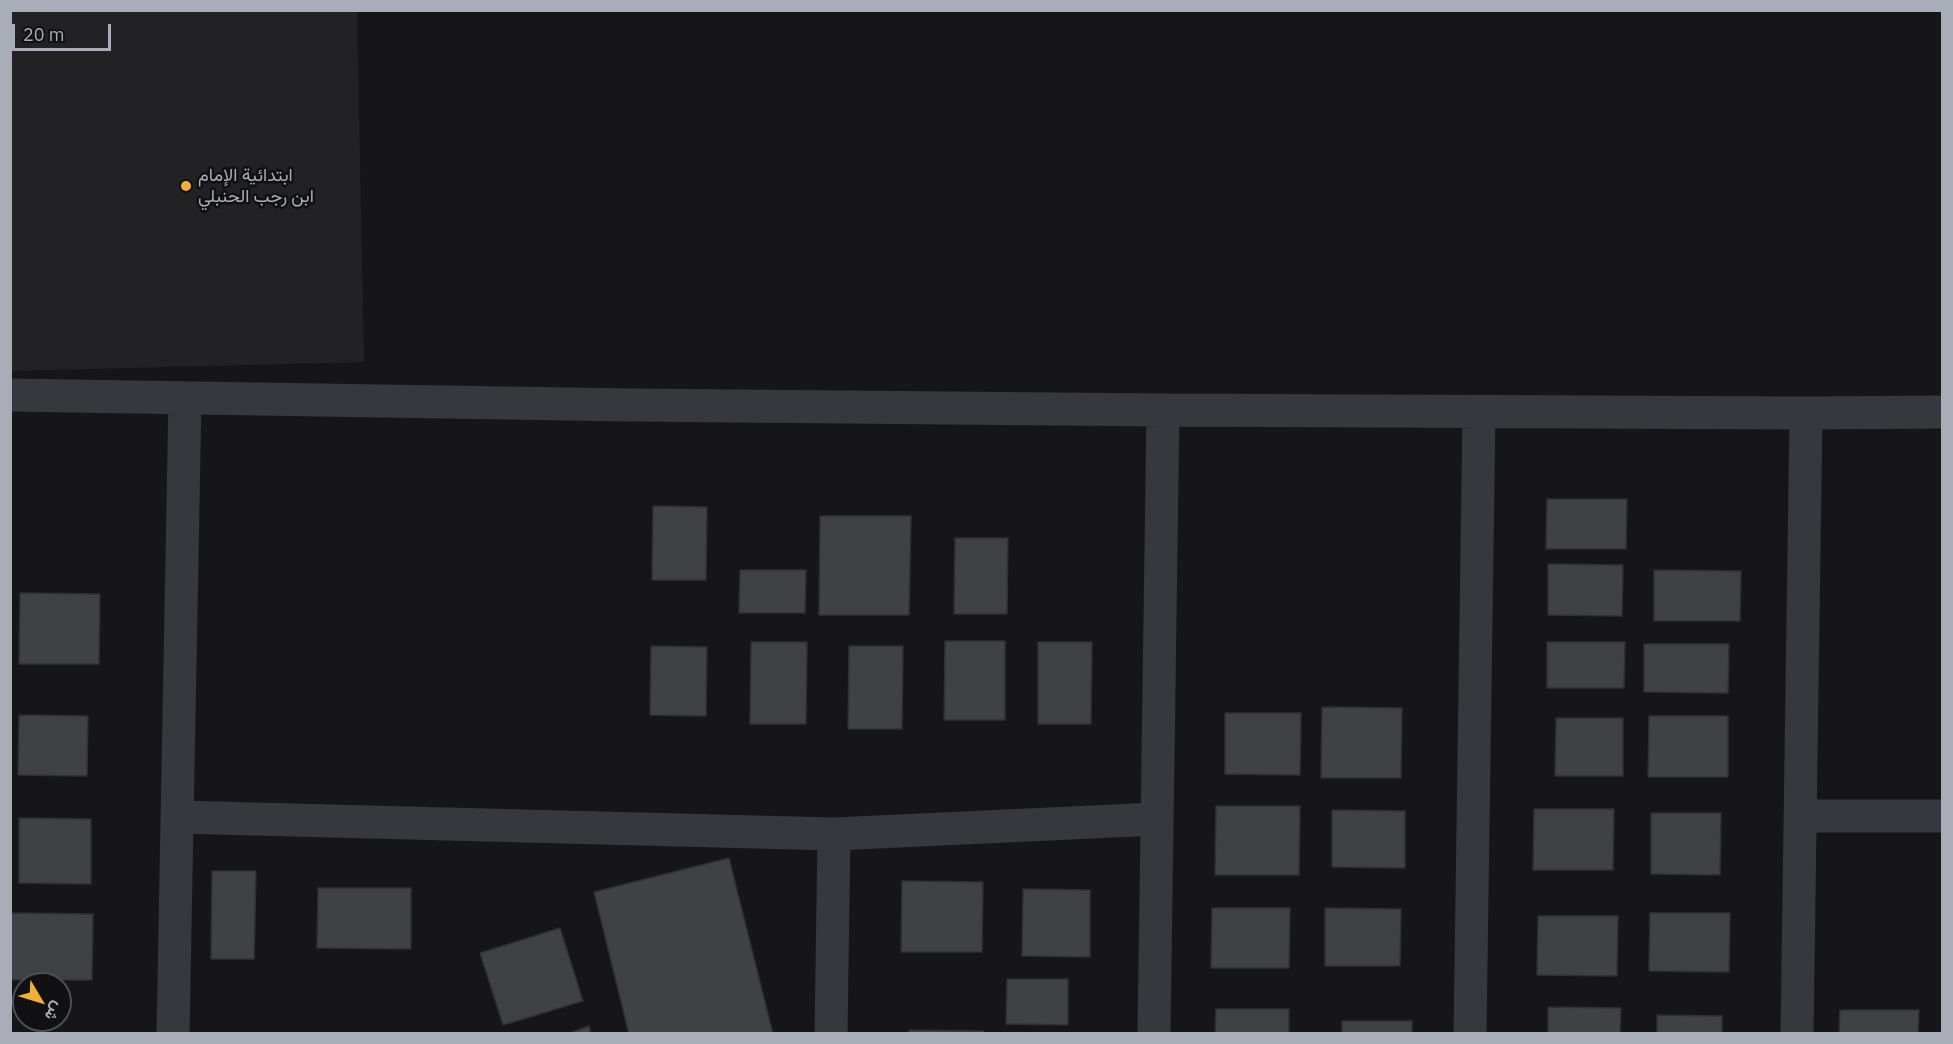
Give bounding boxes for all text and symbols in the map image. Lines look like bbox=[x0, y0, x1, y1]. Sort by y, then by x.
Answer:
scale bar bbox=[15, 12, 114, 50]
text: 20 m bbox=[23, 23, 65, 46]
place label: ابتدائية الإمام ابن رجب الحنبلي bbox=[198, 165, 314, 207]
marker: ابتدائية الإمام ابن رجب الحنبلي bbox=[179, 179, 193, 193]
north arrow bbox=[12, 972, 72, 1032]
text: ش bbox=[41, 998, 68, 1026]

